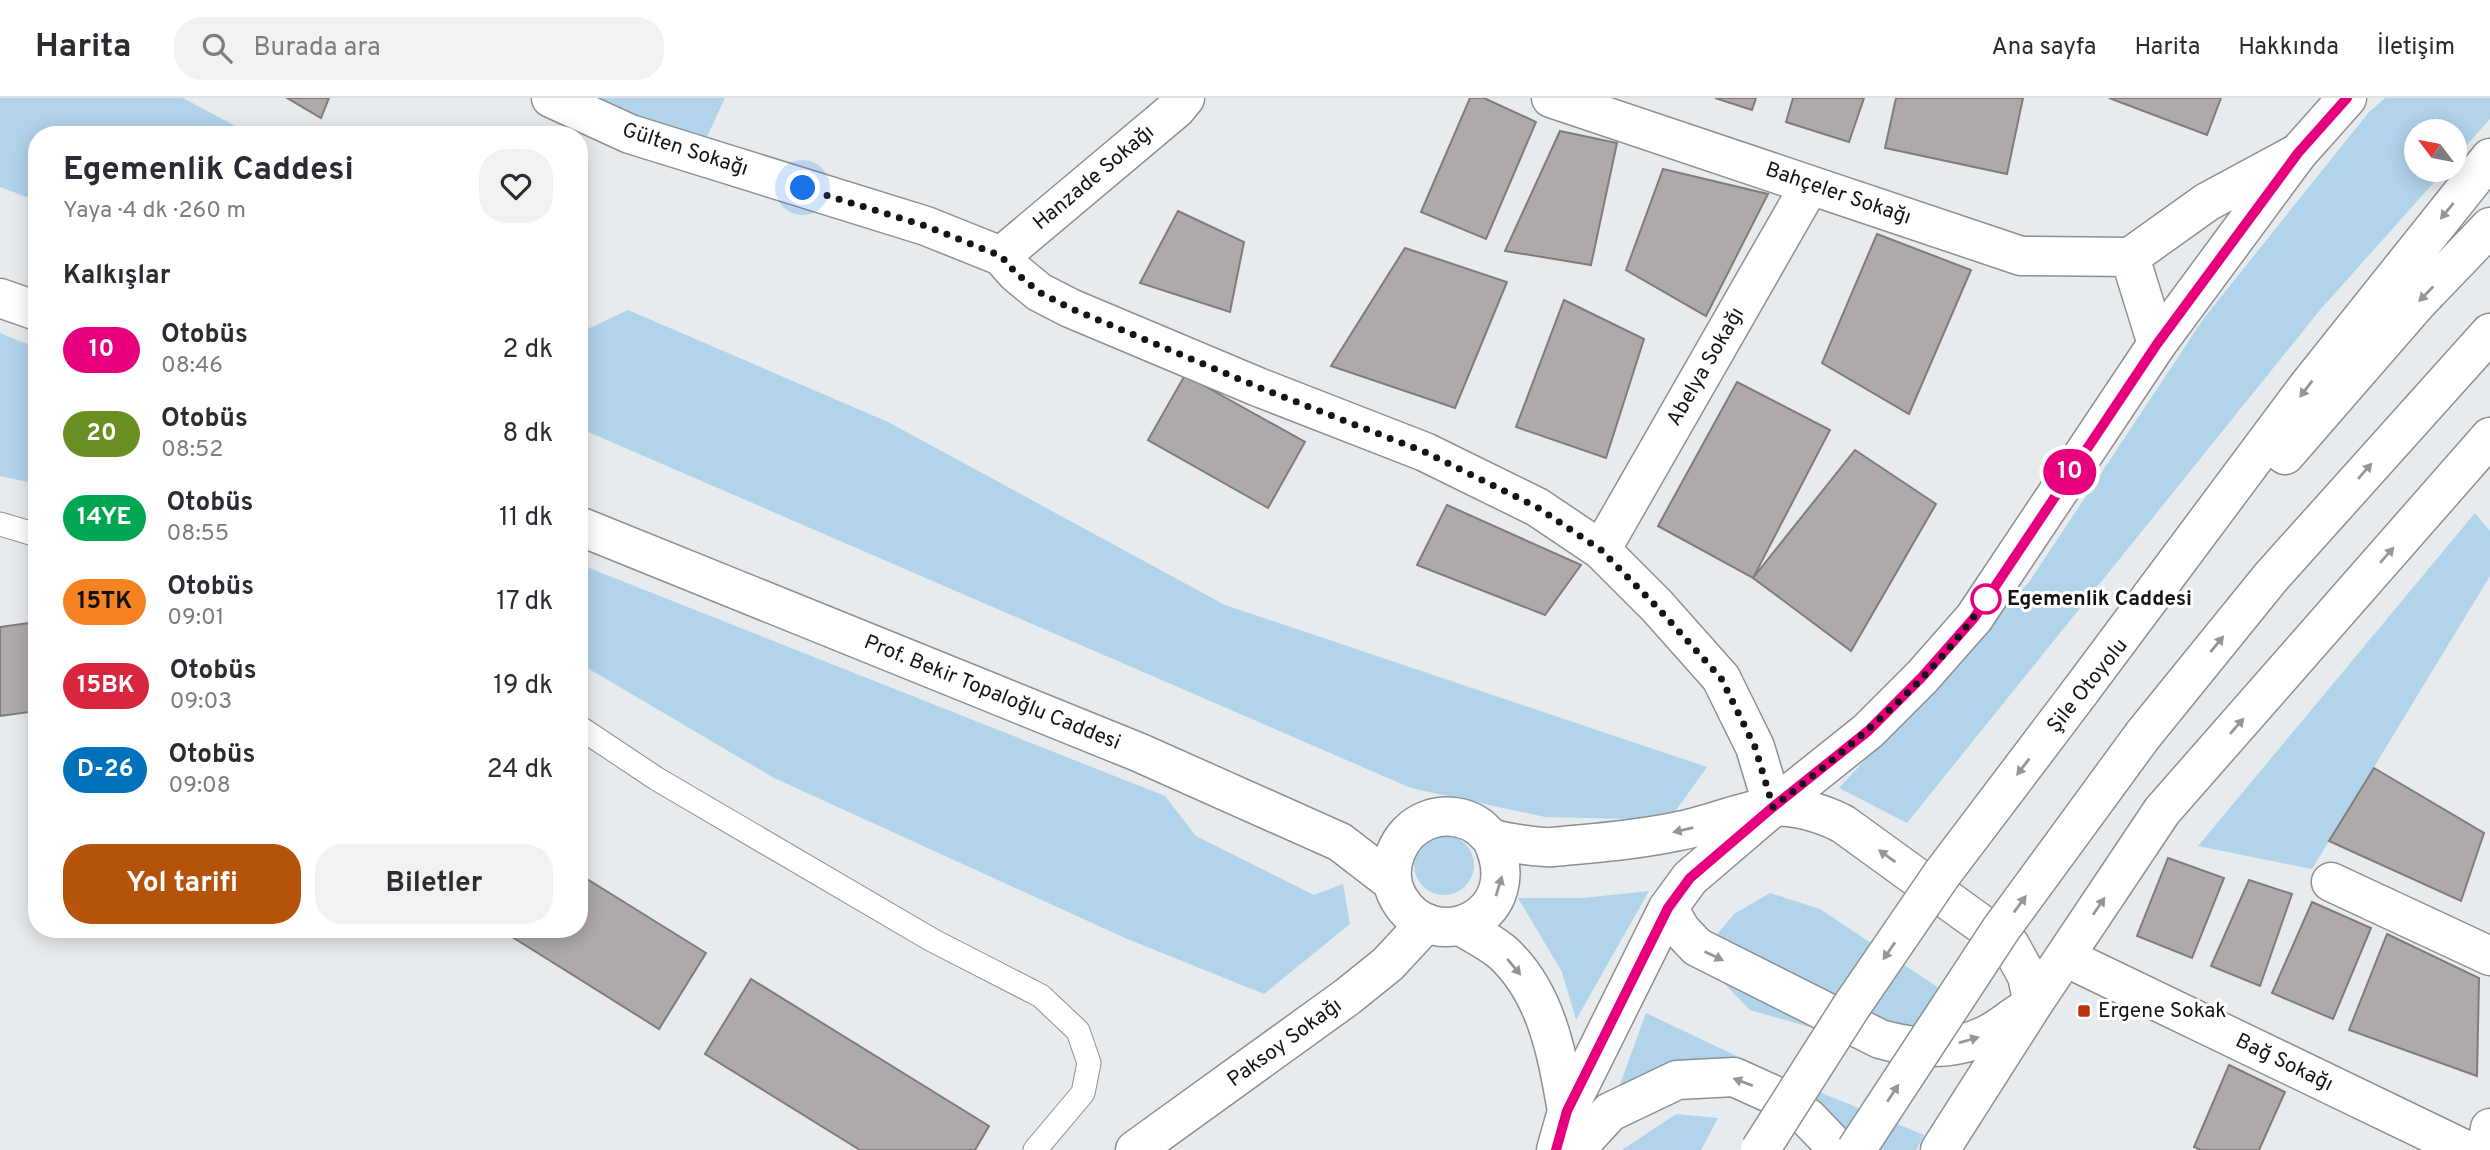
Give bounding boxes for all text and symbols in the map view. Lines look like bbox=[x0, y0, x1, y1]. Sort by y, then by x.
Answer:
search box bbox=[174, 17, 664, 80]
text: Harita bbox=[35, 27, 132, 69]
icon: search bbox=[198, 29, 236, 67]
text: Burada ara bbox=[254, 32, 381, 65]
text: Ana sayfa bbox=[1991, 33, 2096, 63]
text: Harita bbox=[2134, 33, 2200, 63]
text: Hakkında bbox=[2238, 33, 2339, 63]
text: İletişim bbox=[2377, 33, 2455, 63]
street label: Gülten Sokağı bbox=[619, 117, 751, 183]
street label: Hanzade Sokağı bbox=[1028, 119, 1160, 237]
north arrow bbox=[2404, 119, 2468, 182]
map controls bbox=[2404, 119, 2467, 182]
button: heart bbox=[479, 149, 553, 223]
text: Egemenlik Caddesi bbox=[63, 150, 354, 192]
street label: Bahçeler Sokağı bbox=[1762, 156, 1914, 232]
your location bbox=[785, 170, 820, 205]
text: Yaya · 4 dk · 260 m bbox=[63, 197, 246, 226]
one-way arrow bbox=[2440, 202, 2455, 220]
text: Kalkışlar bbox=[63, 260, 171, 293]
one-way arrow bbox=[2418, 285, 2434, 302]
street label: Abelya Sokağı bbox=[1661, 303, 1751, 431]
text: Otobüs bbox=[161, 319, 248, 352]
text: 2 dk bbox=[503, 334, 553, 367]
text: 10 bbox=[89, 335, 114, 365]
text: 08:46 bbox=[161, 352, 223, 381]
one-way arrow bbox=[2299, 380, 2313, 398]
text: Otobüs bbox=[161, 403, 248, 436]
text: 8 dk bbox=[503, 418, 553, 451]
text: 20 bbox=[86, 419, 117, 449]
text: 08:52 bbox=[161, 436, 223, 465]
line badge: 10 bbox=[2038, 449, 2102, 495]
text: 10 bbox=[2057, 457, 2083, 487]
one-way arrow bbox=[2357, 462, 2373, 480]
text: Otobüs bbox=[167, 487, 253, 520]
text: 11 dk bbox=[499, 502, 553, 535]
text: 14YE bbox=[77, 503, 132, 533]
text: 08:55 bbox=[167, 520, 229, 549]
one-way arrow bbox=[2379, 546, 2395, 564]
text: Otobüs bbox=[167, 571, 254, 604]
marker: Egemenlik Caddesi bbox=[1971, 584, 2001, 614]
text: 17 dk bbox=[496, 586, 553, 619]
place label: Egemenlik Caddesi bbox=[2007, 586, 2192, 613]
text: 15TK bbox=[77, 587, 132, 617]
text: 09:01 bbox=[167, 604, 224, 633]
street label: Prof. Bekir Topaloğlu Caddesi bbox=[860, 629, 1124, 757]
street label: Şile Otoyolu bbox=[2042, 633, 2134, 739]
one-way arrow bbox=[2209, 635, 2224, 652]
text: Otobüs bbox=[170, 655, 257, 688]
text: 19 dk bbox=[493, 670, 553, 703]
text: 15BK bbox=[77, 671, 135, 701]
text: 09:03 bbox=[170, 688, 232, 717]
one-way arrow bbox=[2229, 717, 2245, 735]
text: Otobüs bbox=[168, 739, 255, 772]
text: 24 dk bbox=[487, 754, 553, 787]
text: D-26 bbox=[77, 755, 133, 785]
one-way arrow bbox=[2016, 758, 2030, 776]
text: 09:08 bbox=[168, 772, 231, 801]
one-way arrow bbox=[1672, 825, 1694, 836]
button: Yol tarifi bbox=[63, 844, 301, 924]
button: Biletler bbox=[315, 844, 553, 924]
one-way arrow bbox=[1878, 849, 1897, 863]
one-way arrow bbox=[1494, 875, 1504, 896]
one-way arrow bbox=[2012, 895, 2026, 913]
one-way arrow bbox=[2092, 896, 2105, 916]
one-way arrow bbox=[1882, 942, 1896, 960]
one-way arrow bbox=[1704, 950, 1724, 961]
one-way arrow bbox=[1506, 959, 1521, 976]
street label: Paksoy Sokağı bbox=[1222, 992, 1348, 1094]
place label: Ergene Sokak bbox=[2098, 998, 2226, 1025]
marker: Ergene Sokak bbox=[2076, 1003, 2092, 1019]
street label: Bağ Sokağı bbox=[2231, 1028, 2337, 1098]
one-way arrow bbox=[1959, 1035, 1980, 1045]
one-way arrow bbox=[1732, 1076, 1753, 1087]
one-way arrow bbox=[1886, 1084, 1900, 1102]

